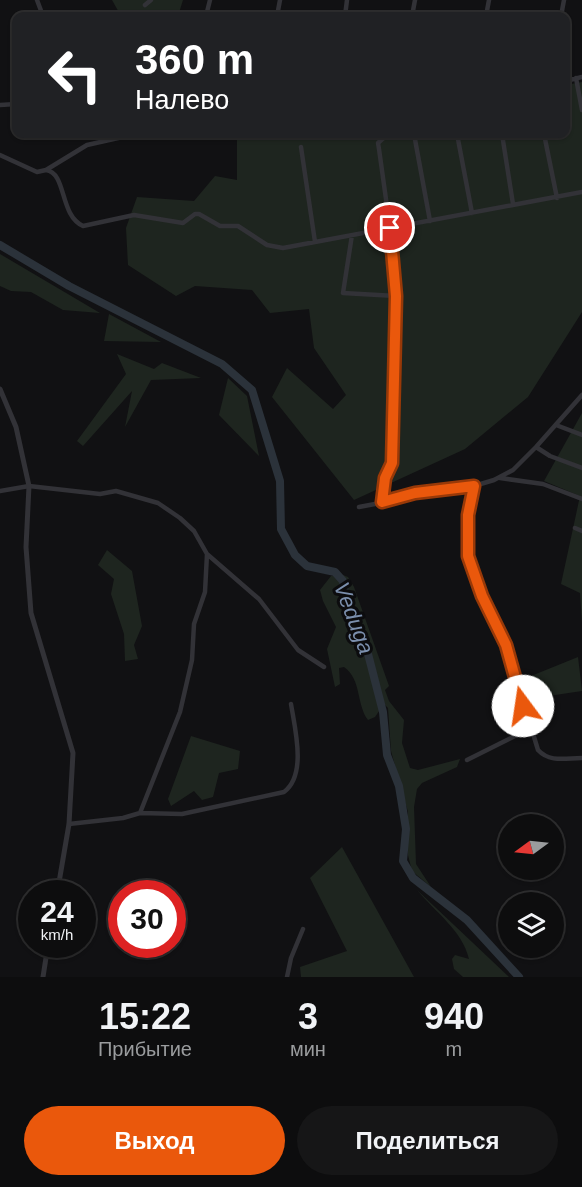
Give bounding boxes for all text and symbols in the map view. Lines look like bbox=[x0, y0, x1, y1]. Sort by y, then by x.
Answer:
icon: left bbox=[36, 36, 114, 114]
text: 360 m bbox=[135, 36, 254, 83]
text: Налево bbox=[135, 85, 229, 115]
pin bbox=[364, 202, 415, 253]
icon: arrive bbox=[373, 211, 406, 244]
water label: Veduga bbox=[329, 578, 379, 658]
position arrow bbox=[491, 674, 555, 738]
north arrow bbox=[498, 814, 564, 880]
map controls bbox=[498, 814, 564, 958]
speed limit sign: 30 bbox=[108, 880, 186, 958]
button: layers bbox=[498, 892, 564, 958]
text: 24 bbox=[40, 895, 74, 928]
text: km/h bbox=[41, 926, 73, 943]
text: 15:22 bbox=[99, 996, 191, 1037]
text: 3 bbox=[298, 996, 318, 1037]
text: 940 bbox=[424, 996, 484, 1037]
text: Прибытие bbox=[98, 1038, 192, 1060]
text: мин bbox=[290, 1038, 326, 1060]
text: m bbox=[446, 1038, 462, 1060]
button: Выход bbox=[24, 1106, 285, 1175]
button: Поделиться bbox=[297, 1106, 558, 1175]

